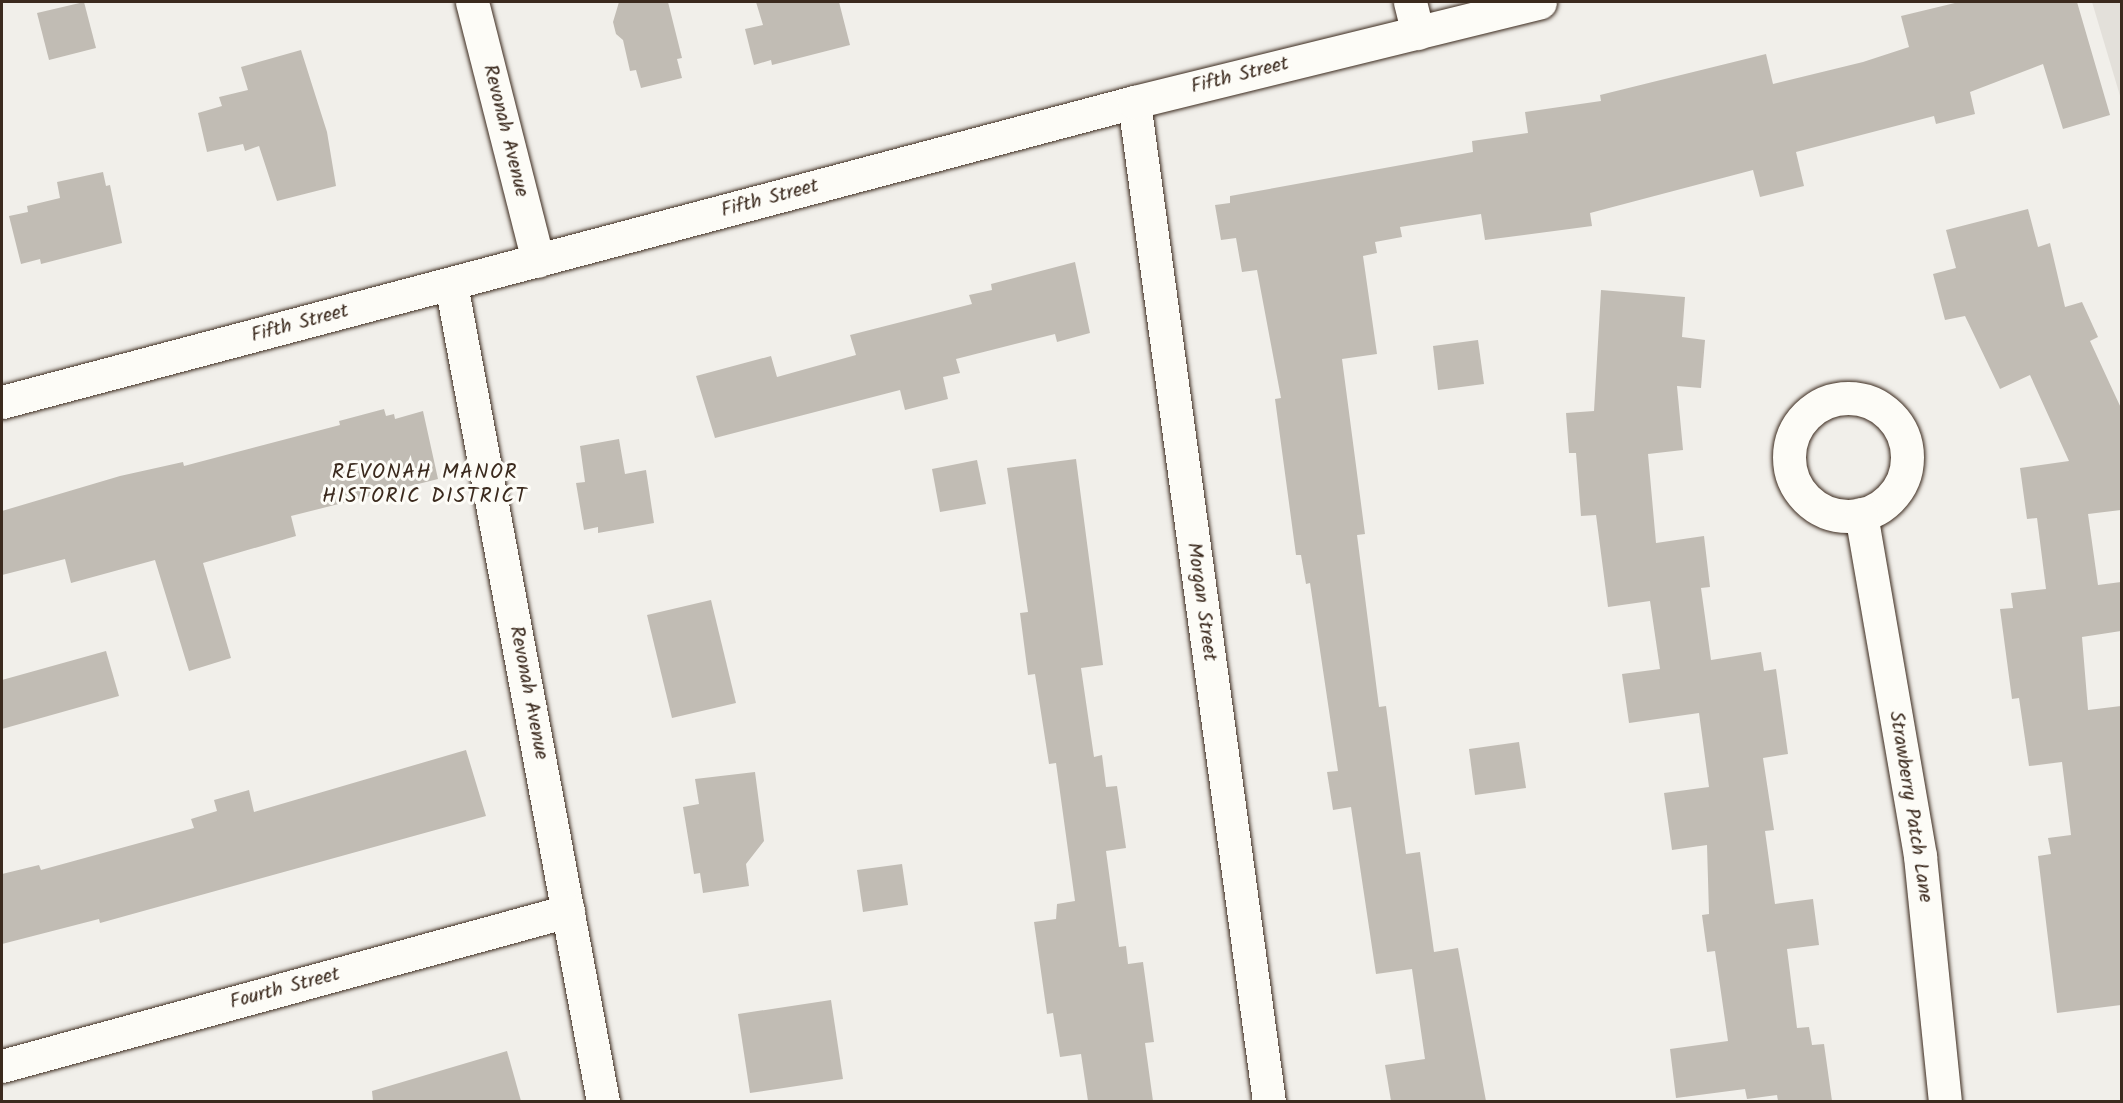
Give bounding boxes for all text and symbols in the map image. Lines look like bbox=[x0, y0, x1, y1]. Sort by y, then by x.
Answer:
street label: Fifth Street bbox=[1189, 52, 1291, 100]
street label: Revonah Avenue bbox=[477, 62, 533, 200]
street label: Fifth Street bbox=[719, 174, 821, 224]
street label: Fifth Street bbox=[249, 299, 351, 349]
district label: REVONAH MANOR HISTORIC DISTRICT bbox=[322, 460, 528, 510]
street label: Morgan Street bbox=[1181, 541, 1221, 663]
street label: Revonah Avenue bbox=[503, 624, 553, 762]
street label: Strawberry Patch Lane bbox=[1883, 710, 1937, 904]
street label: Fourth Street bbox=[227, 963, 343, 1015]

